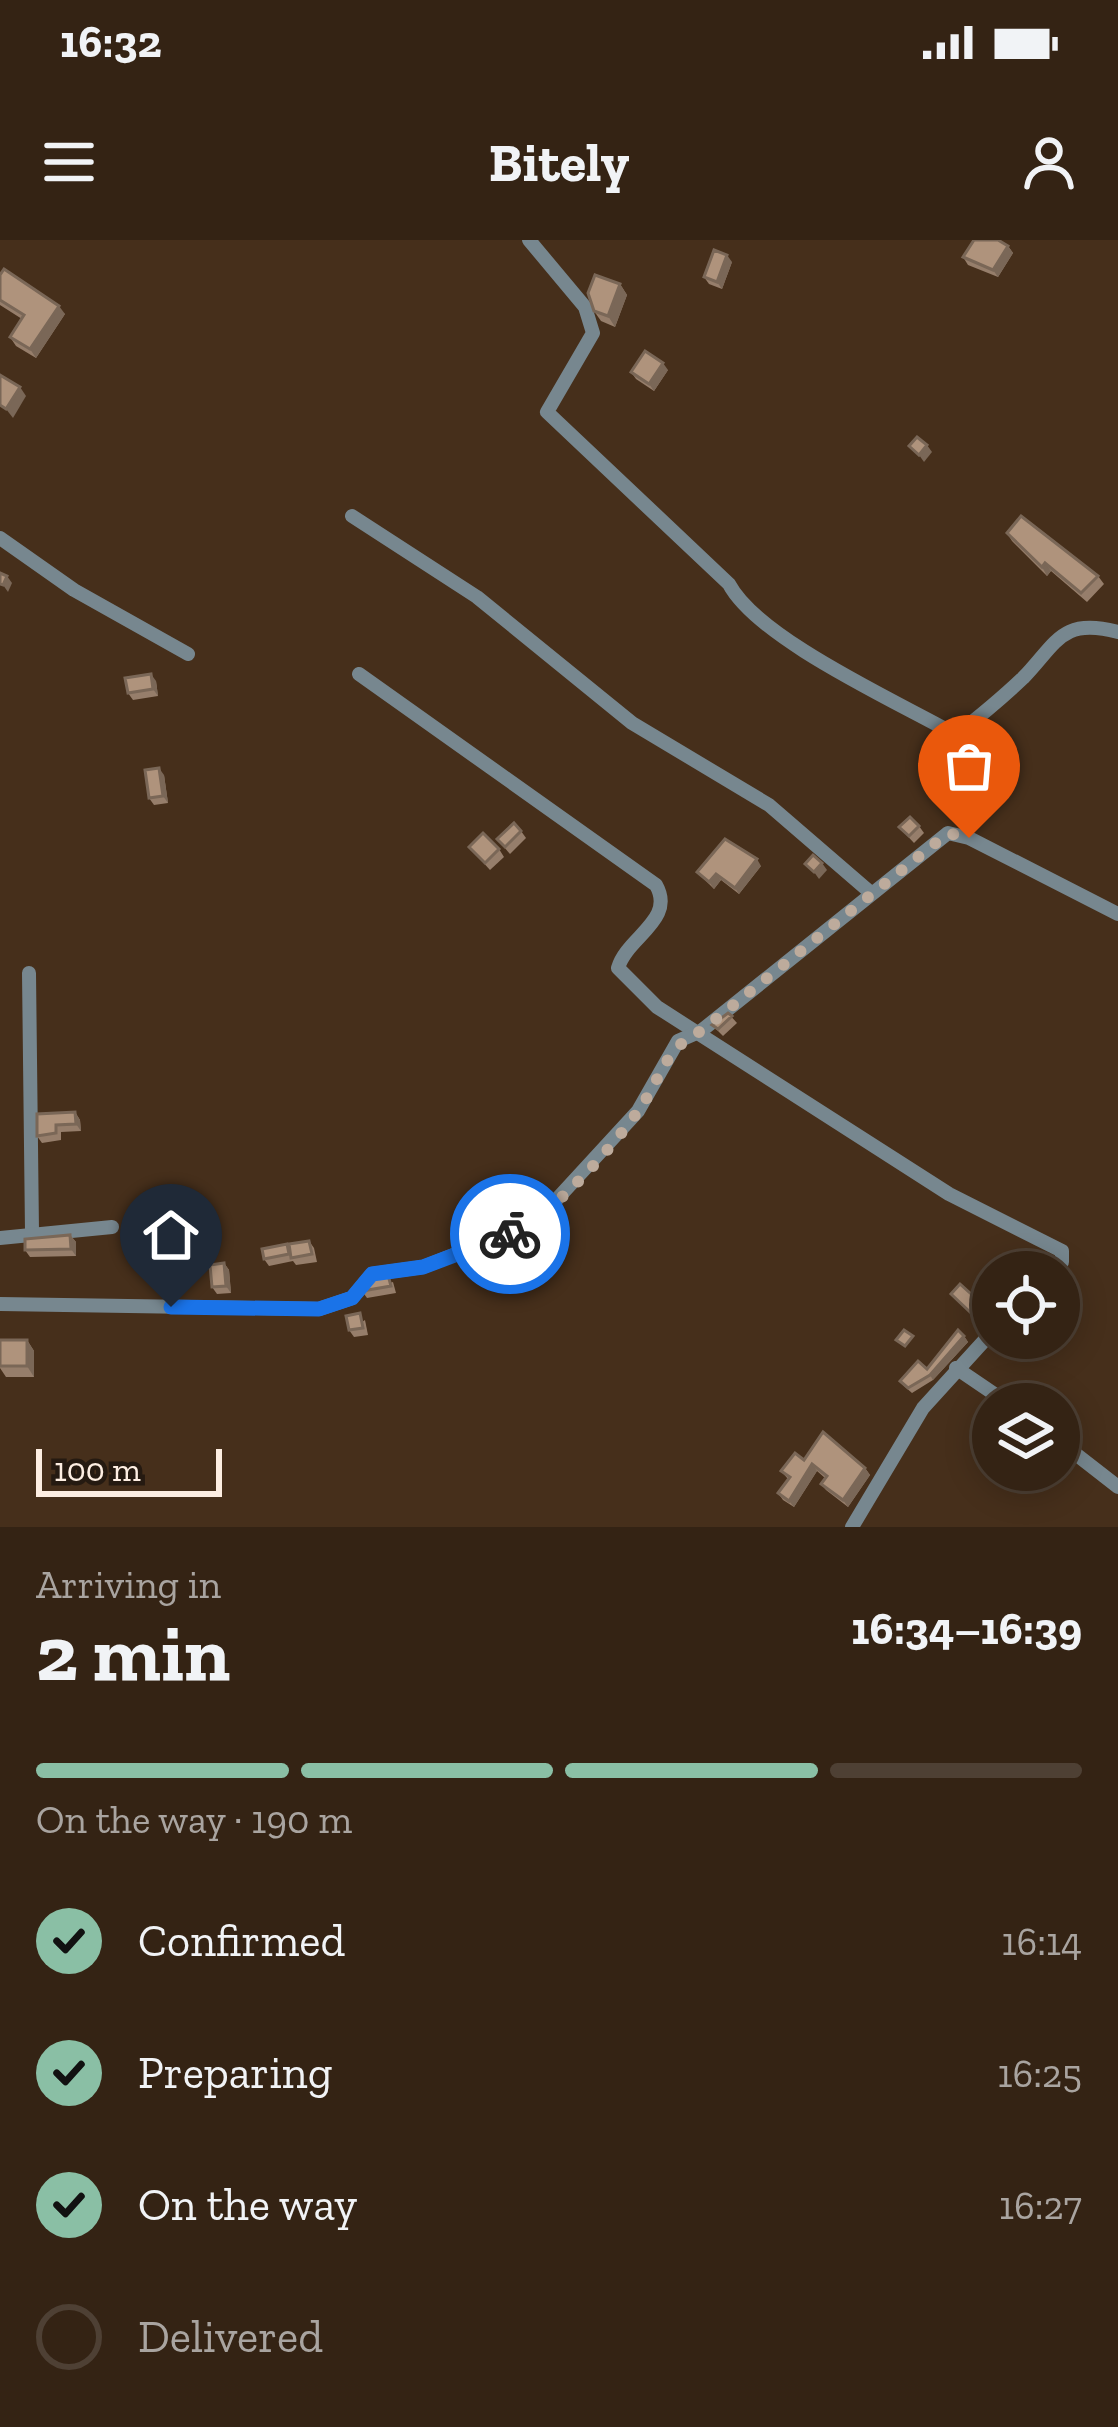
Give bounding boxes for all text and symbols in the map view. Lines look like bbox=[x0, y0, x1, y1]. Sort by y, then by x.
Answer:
text: 16:32 bbox=[60, 15, 162, 69]
icon: menu bbox=[36, 129, 102, 195]
icon: person bbox=[1016, 129, 1082, 195]
text: Bitely bbox=[489, 130, 629, 195]
pin bbox=[918, 715, 1020, 838]
icon: bag bbox=[936, 733, 1002, 799]
courier bbox=[450, 1174, 570, 1294]
pin bbox=[120, 1184, 222, 1307]
icon: bike bbox=[477, 1201, 543, 1267]
icon: home bbox=[138, 1202, 204, 1268]
map controls bbox=[972, 1251, 1080, 1491]
button: locate bbox=[972, 1251, 1080, 1359]
button: layers bbox=[972, 1383, 1080, 1491]
scale bar bbox=[36, 1443, 222, 1496]
text: 100 m bbox=[54, 1450, 141, 1489]
text: Arriving in bbox=[36, 1561, 221, 1608]
text: 16:34–16:39 bbox=[851, 1602, 1082, 1656]
text: 2 min bbox=[36, 1606, 230, 1700]
text: On the way · 190 m bbox=[36, 1796, 352, 1843]
icon: check bbox=[36, 1908, 102, 1974]
text: Confirmed bbox=[138, 1914, 345, 1968]
text: 16:14 bbox=[1002, 1918, 1082, 1965]
icon: check bbox=[36, 2040, 102, 2106]
text: Preparing bbox=[138, 2046, 332, 2100]
text: 16:25 bbox=[997, 2050, 1082, 2097]
icon: check bbox=[36, 2172, 102, 2238]
text: On the way bbox=[138, 2178, 357, 2232]
text: 16:27 bbox=[999, 2182, 1082, 2229]
text: Delivered bbox=[138, 2310, 323, 2364]

